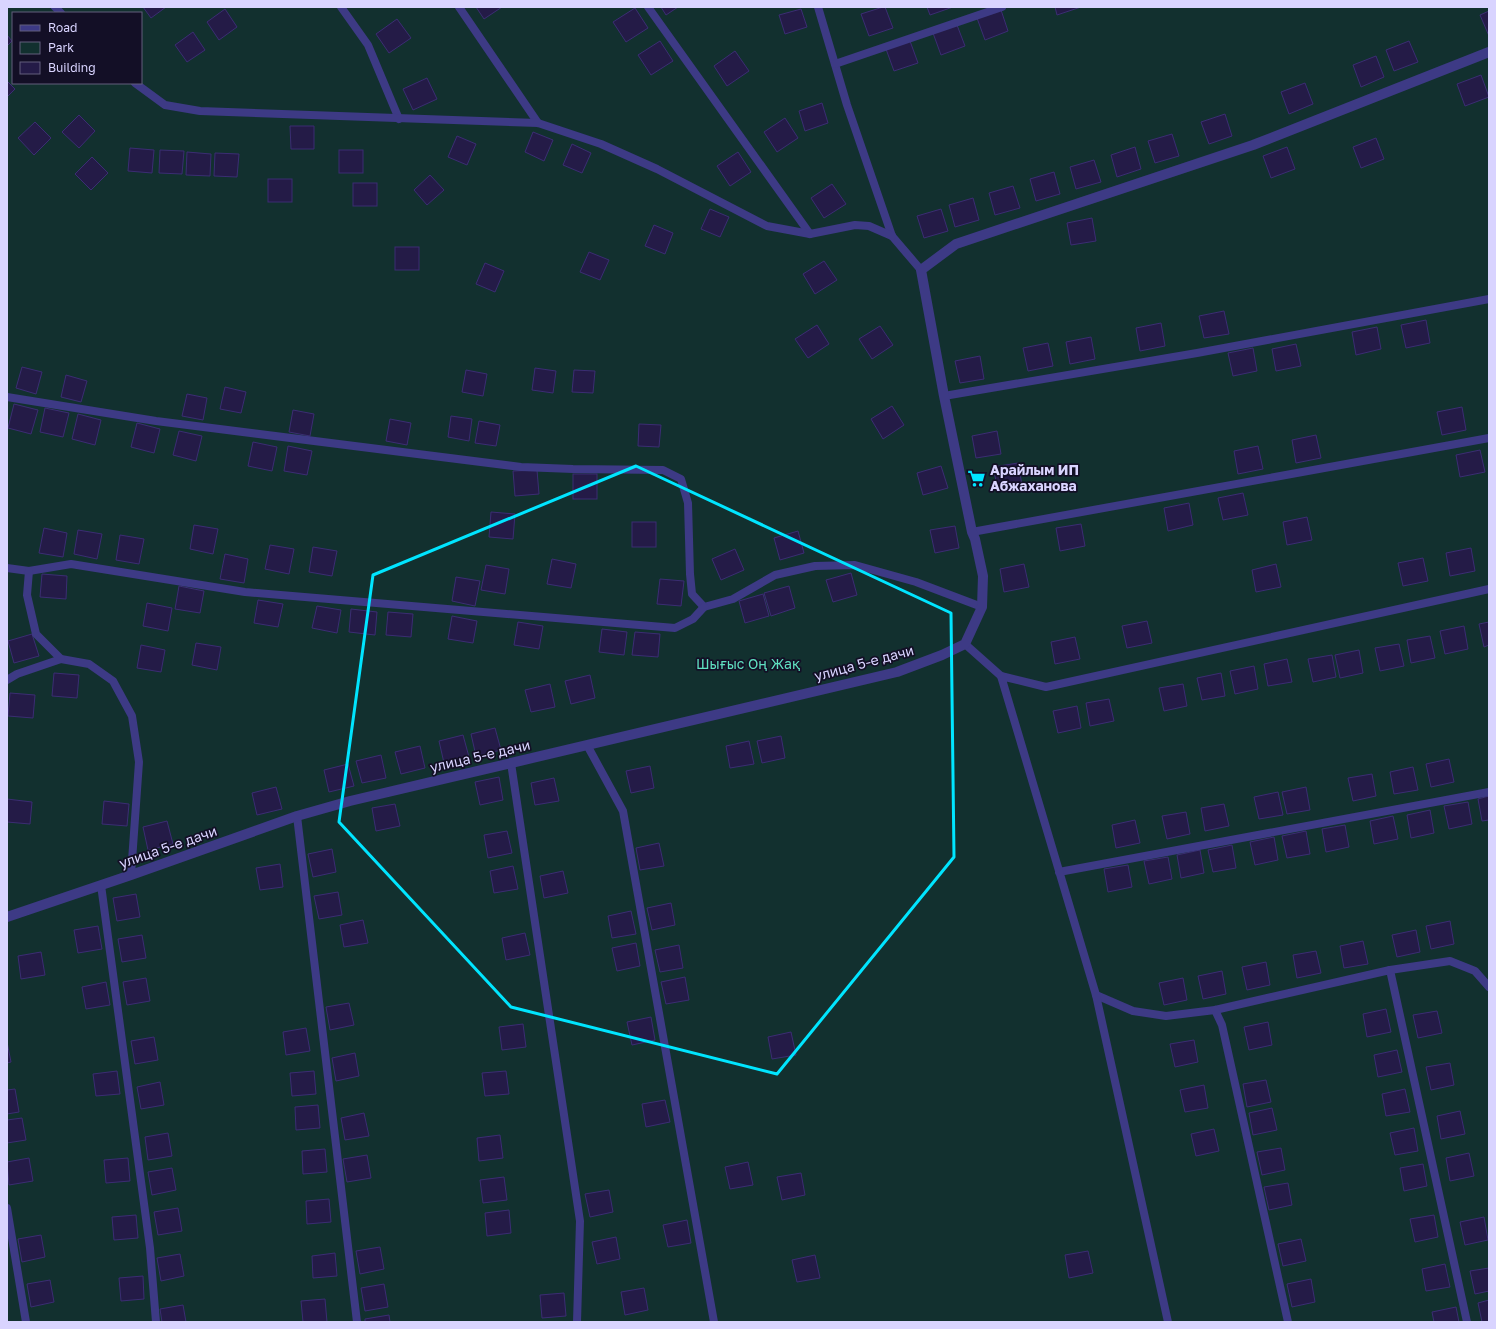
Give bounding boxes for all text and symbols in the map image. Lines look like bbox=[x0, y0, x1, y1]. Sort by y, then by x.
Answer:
legend bbox=[12, 12, 142, 84]
text: Road bbox=[48, 20, 77, 35]
text: Park bbox=[48, 40, 74, 55]
text: Building bbox=[48, 60, 96, 75]
place label: Арайлым ИП Абжаханова bbox=[990, 461, 1079, 494]
supermarket icon: Арайлым ИП Абжаханова bbox=[967, 468, 987, 488]
street label: улица 5-е дачи bbox=[812, 641, 916, 684]
park label: Шығыс Оң Жақ bbox=[696, 655, 800, 672]
street label: улица 5-е дачи bbox=[428, 736, 532, 775]
street label: улица 5-е дачи bbox=[117, 822, 219, 871]

